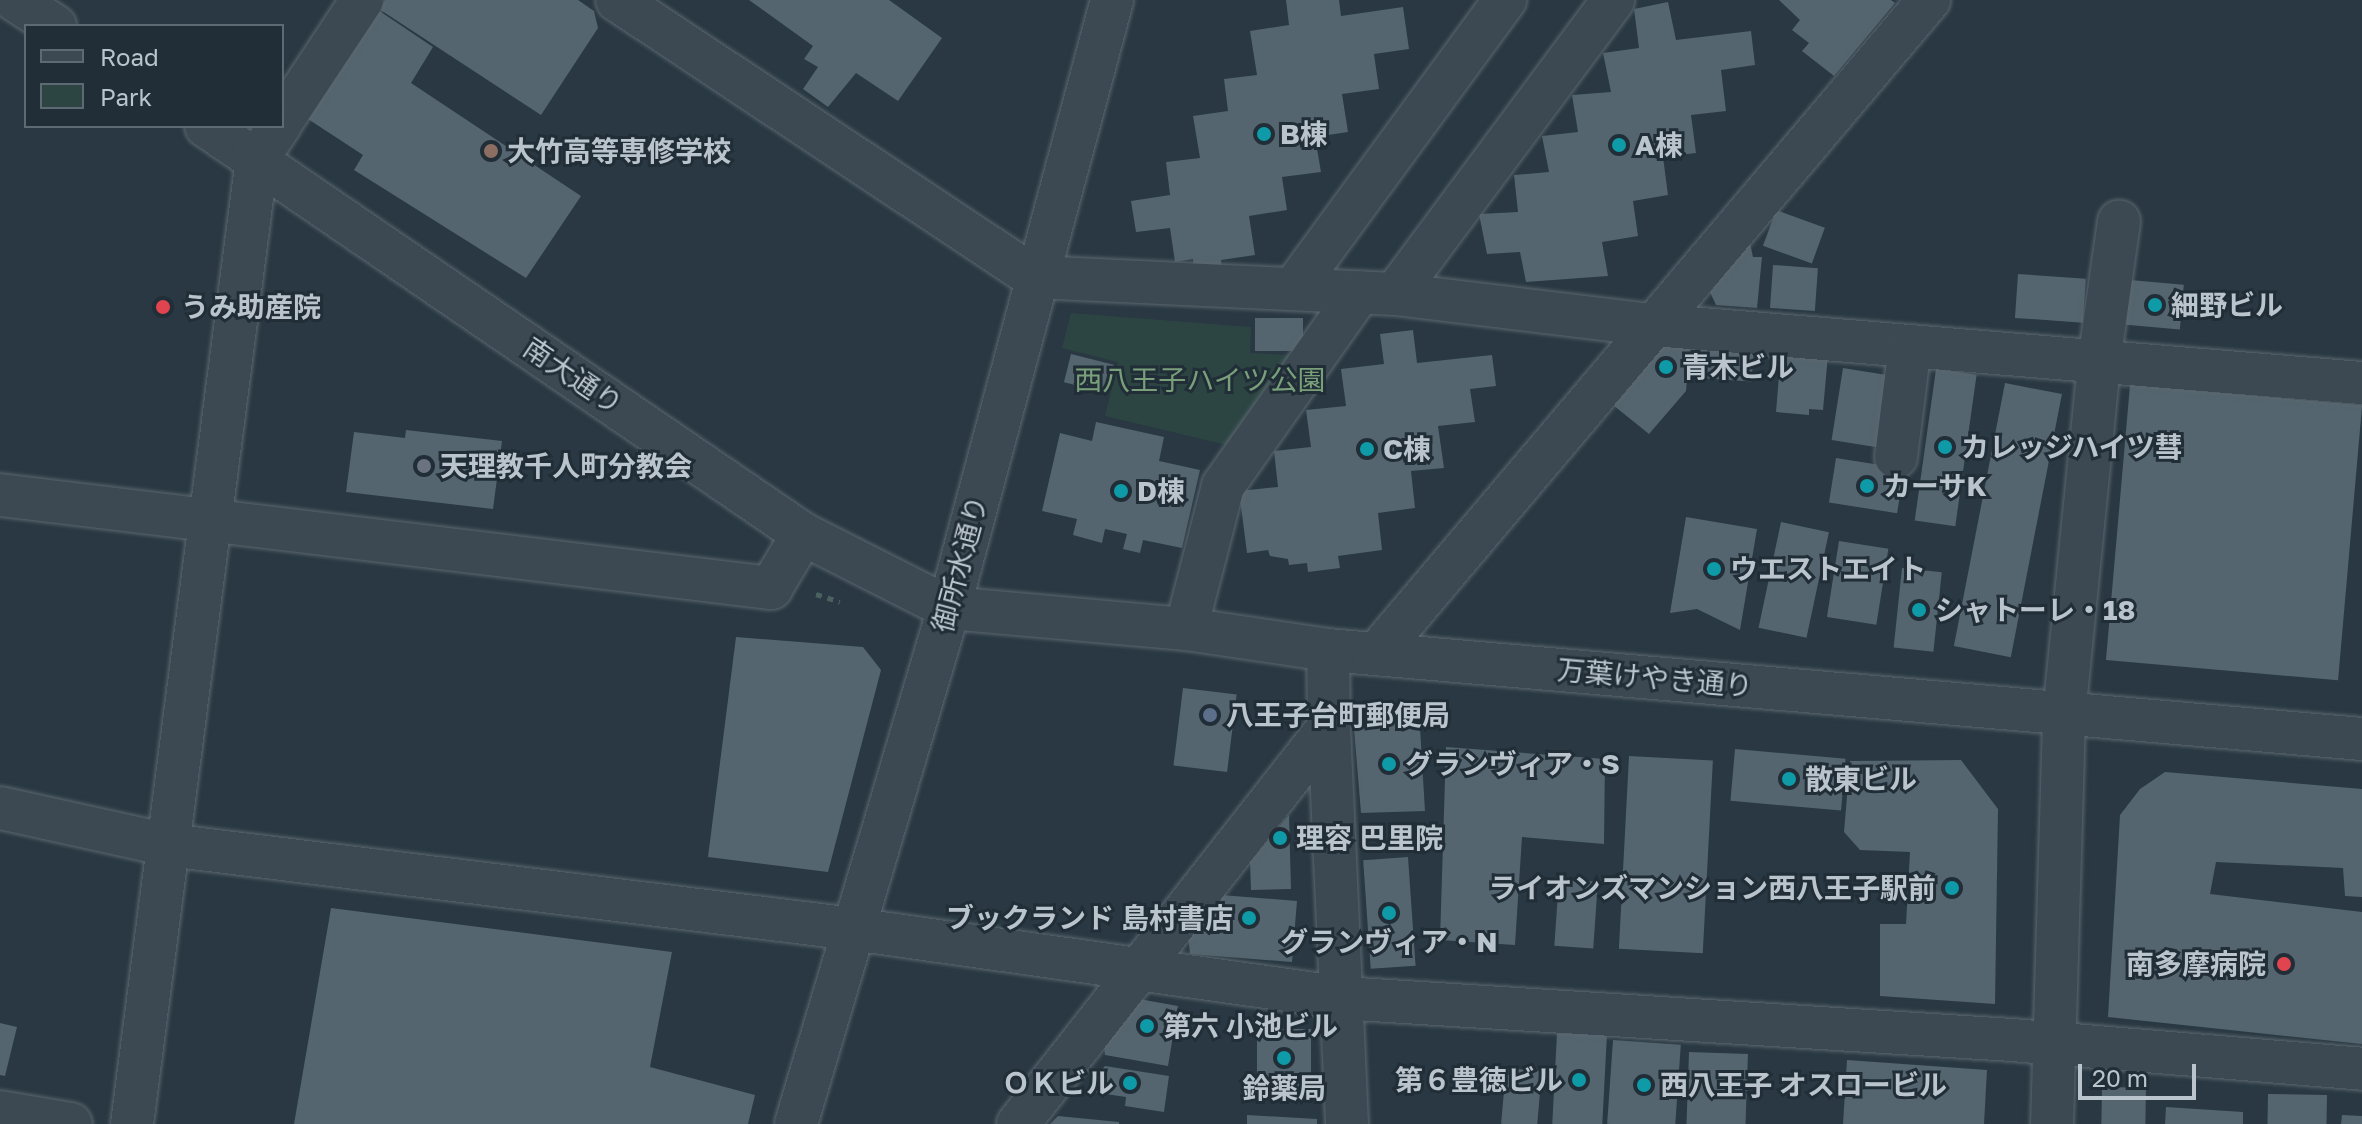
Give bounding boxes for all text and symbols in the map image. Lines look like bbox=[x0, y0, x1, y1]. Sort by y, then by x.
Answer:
legend bbox=[24, 24, 284, 128]
text: Road bbox=[100, 42, 159, 71]
text: Park bbox=[100, 82, 152, 111]
place label: B棟 bbox=[1280, 117, 1328, 151]
marker: B棟 bbox=[1255, 125, 1273, 143]
place label: A棟 bbox=[1635, 128, 1683, 162]
place label: 大竹高等専修学校 bbox=[507, 134, 731, 168]
marker: A棟 bbox=[1610, 136, 1628, 154]
marker: 大竹高等専修学校 bbox=[482, 142, 500, 160]
place label: 細野ビル bbox=[2171, 288, 2283, 322]
place label: うみ助産院 bbox=[181, 290, 321, 324]
marker: うみ助産院 bbox=[152, 296, 174, 318]
marker: 細野ビル bbox=[2146, 296, 2164, 314]
street label: 南大通り bbox=[517, 331, 629, 421]
place label: 青木ビル bbox=[1682, 350, 1794, 384]
marker: 青木ビル bbox=[1657, 358, 1675, 376]
park label: 西八王子ハイツ公園 bbox=[1074, 363, 1326, 397]
place label: カレッジハイツ彗 bbox=[1961, 430, 2185, 464]
place label: C棟 bbox=[1383, 432, 1431, 466]
marker: カレッジハイツ彗 bbox=[1936, 438, 1954, 456]
marker: C棟 bbox=[1358, 440, 1376, 458]
place label: 天理教千人町分教会 bbox=[440, 449, 692, 483]
marker: 天理教千人町分教会 bbox=[415, 457, 433, 475]
place label: カーサK bbox=[1883, 469, 1987, 503]
place label: D棟 bbox=[1137, 474, 1185, 508]
marker: カーサK bbox=[1858, 477, 1876, 495]
marker: D棟 bbox=[1112, 482, 1130, 500]
street label: 御所水通り bbox=[926, 492, 994, 636]
place label: ウエストエイト bbox=[1730, 552, 1926, 586]
marker: ウエストエイト bbox=[1705, 560, 1723, 578]
place label: シャトーレ・18 bbox=[1935, 593, 2135, 627]
marker: シャトーレ・18 bbox=[1910, 601, 1928, 619]
street label: 万葉けやき通り bbox=[1556, 653, 1754, 703]
place label: 八王子台町郵便局 bbox=[1226, 698, 1450, 732]
marker: 八王子台町郵便局 bbox=[1201, 706, 1219, 724]
place label: グランヴィア・S bbox=[1405, 747, 1620, 781]
marker: グランヴィア・S bbox=[1380, 755, 1398, 773]
place label: 散東ビル bbox=[1805, 762, 1917, 796]
marker: 散東ビル bbox=[1780, 770, 1798, 788]
place label: 理容 巴里院 bbox=[1296, 821, 1443, 855]
marker: 理容 巴里院 bbox=[1271, 829, 1289, 847]
place label: ライオンズマンション西八王子駅前 bbox=[1488, 871, 1936, 905]
marker: ライオンズマンション西八王子駅前 bbox=[1943, 879, 1961, 897]
place label: ブックランド 島村書店 bbox=[946, 901, 1233, 935]
marker: グランヴィア・N bbox=[1380, 904, 1398, 922]
marker: ブックランド 島村書店 bbox=[1240, 909, 1258, 927]
place label: グランヴィア・N bbox=[1280, 925, 1498, 959]
place label: 南多摩病院 bbox=[2126, 947, 2266, 981]
marker: 南多摩病院 bbox=[2273, 953, 2295, 975]
place label: 第六 小池ビル bbox=[1163, 1009, 1338, 1043]
marker: 第六 小池ビル bbox=[1138, 1017, 1156, 1035]
scale bar bbox=[2082, 1048, 2200, 1098]
marker: 鈴薬局 bbox=[1275, 1049, 1293, 1067]
place label: 第６豊徳ビル bbox=[1395, 1063, 1563, 1097]
text: 20 m bbox=[2092, 1063, 2148, 1092]
place label: ＯＫビル bbox=[1002, 1066, 1114, 1100]
place label: 西八王子 オスロービル bbox=[1660, 1068, 1947, 1102]
place label: 鈴薬局 bbox=[1242, 1071, 1326, 1105]
marker: 第６豊徳ビル bbox=[1570, 1071, 1588, 1089]
marker: ＯＫビル bbox=[1121, 1074, 1139, 1092]
marker: 西八王子 オスロービル bbox=[1635, 1076, 1653, 1094]

